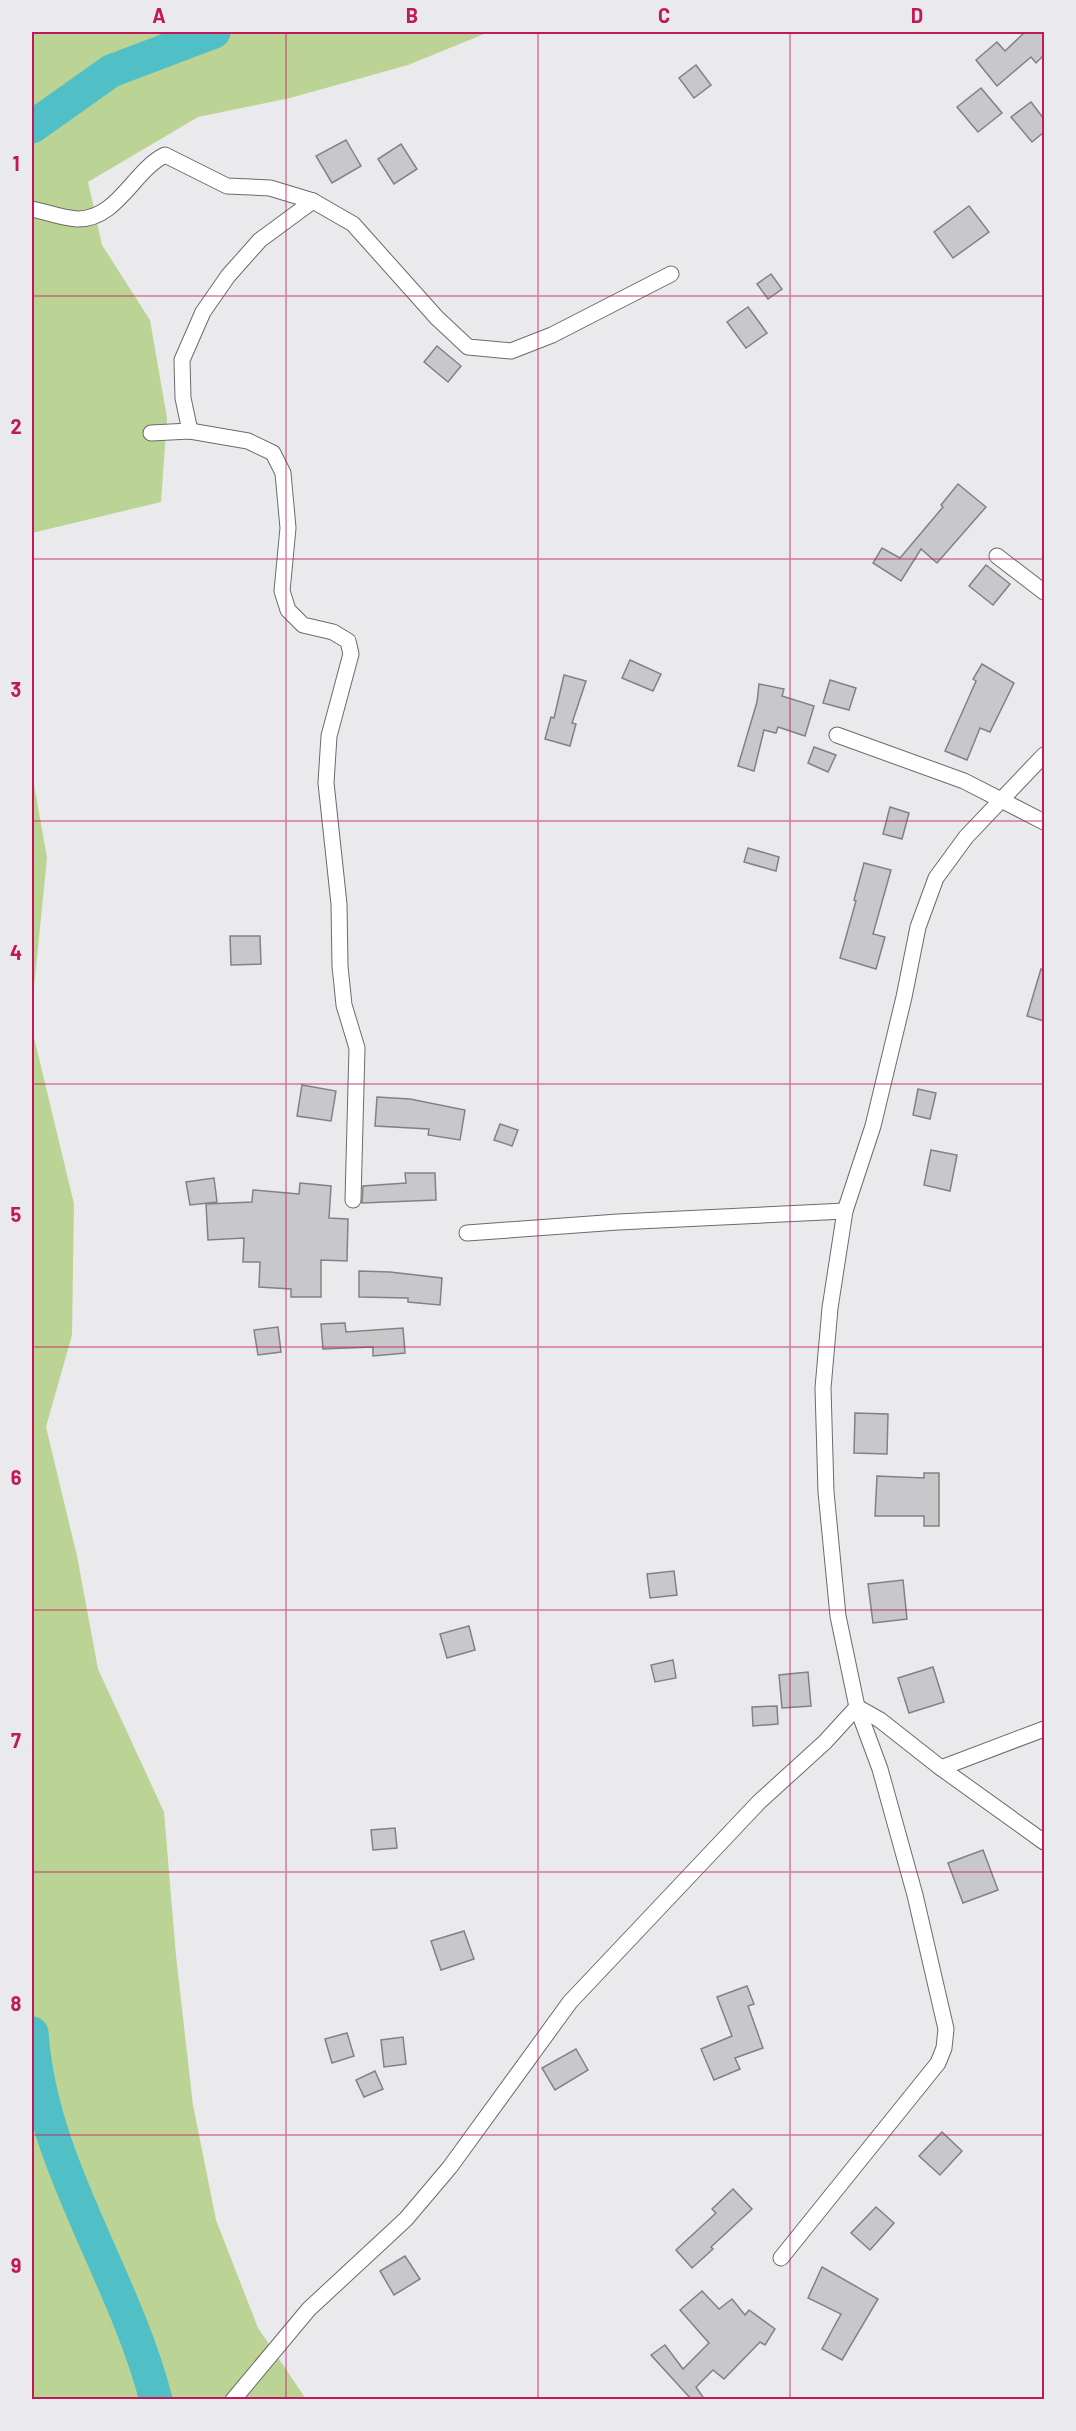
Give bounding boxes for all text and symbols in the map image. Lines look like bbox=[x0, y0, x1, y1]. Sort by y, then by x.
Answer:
text: A bbox=[152, 3, 166, 27]
text: B bbox=[406, 3, 418, 27]
text: C bbox=[658, 3, 670, 27]
text: D bbox=[911, 3, 923, 27]
text: 1 bbox=[12, 151, 20, 175]
text: 2 bbox=[10, 414, 22, 438]
text: 3 bbox=[11, 677, 21, 701]
text: 4 bbox=[10, 940, 22, 964]
text: 5 bbox=[11, 1202, 22, 1226]
text: 6 bbox=[11, 1465, 22, 1489]
text: 7 bbox=[11, 1728, 21, 1752]
text: 8 bbox=[11, 1991, 22, 2015]
text: 9 bbox=[11, 2253, 21, 2277]

